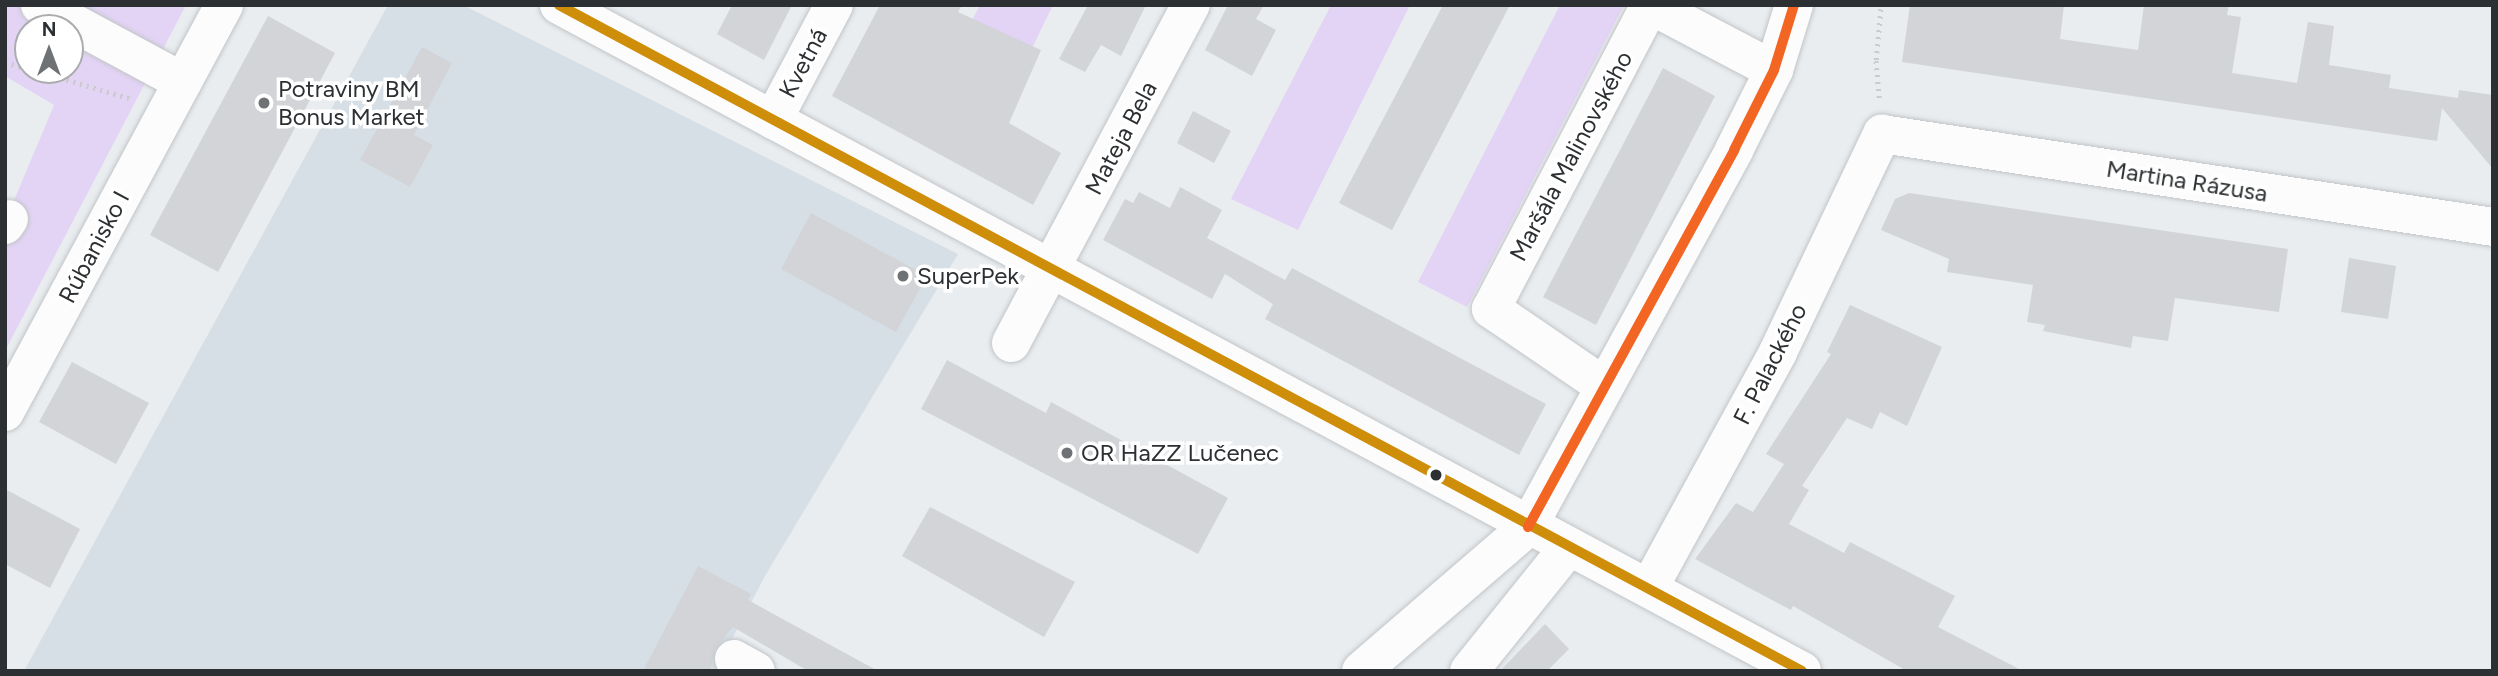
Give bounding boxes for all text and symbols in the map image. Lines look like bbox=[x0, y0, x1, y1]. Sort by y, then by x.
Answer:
north arrow bbox=[14, 14, 84, 84]
text: N bbox=[42, 18, 56, 41]
street label: Kvetná bbox=[773, 23, 833, 103]
street label: Maršála Malinovského bbox=[1503, 46, 1639, 266]
place label: Potraviny BM Bonus Market bbox=[278, 75, 425, 131]
street label: Mateja Bela bbox=[1079, 76, 1163, 200]
marker: Potraviny BM Bonus Market bbox=[256, 95, 272, 111]
street label: Martina Rázusa bbox=[2104, 154, 2270, 208]
street label: Rúbanisko I bbox=[53, 186, 135, 308]
place label: SuperPek bbox=[917, 262, 1019, 290]
marker: SuperPek bbox=[895, 268, 911, 284]
street label: F. Palackého bbox=[1727, 299, 1813, 429]
place label: OR HaZZ Lučenec bbox=[1081, 439, 1279, 467]
marker: OR HaZZ Lučenec bbox=[1059, 445, 1075, 461]
unlabelled marker bbox=[1429, 468, 1443, 482]

